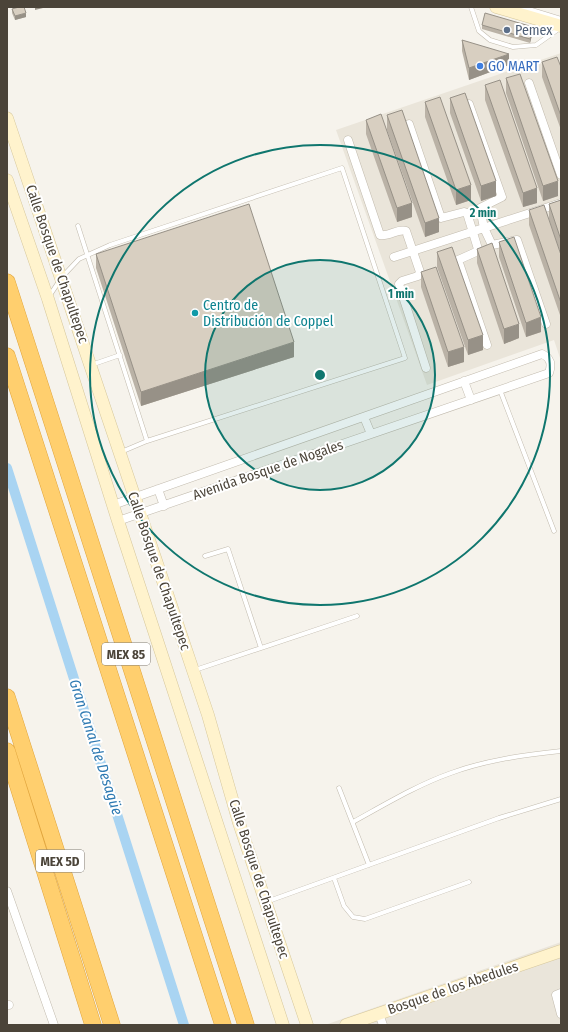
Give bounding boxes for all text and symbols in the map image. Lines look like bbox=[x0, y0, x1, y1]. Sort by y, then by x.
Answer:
place label: Pemex bbox=[515, 22, 553, 39]
marker: Pemex bbox=[502, 25, 512, 35]
place label: GO MART bbox=[488, 58, 540, 75]
marker: GO MART bbox=[475, 61, 485, 71]
street label: Calle Bosque de Chapultepec bbox=[22, 183, 92, 345]
text: 2 min bbox=[469, 206, 496, 220]
text: 1 min bbox=[388, 287, 414, 301]
place label: Centro de Distribución de Coppel bbox=[203, 297, 334, 330]
marker: Centro de Distribución de Coppel bbox=[190, 308, 200, 318]
centre of rings bbox=[313, 368, 327, 382]
street label: Avenida Bosque de Nogales bbox=[190, 436, 346, 504]
street label: Calle Bosque de Chapultepec bbox=[124, 490, 194, 652]
road number: MEX 85 bbox=[102, 643, 150, 665]
water label: Gran Canal de Desagüe bbox=[66, 677, 126, 817]
street label: Calle Bosque de Chapultepec bbox=[225, 797, 293, 961]
road number: MEX 5D bbox=[36, 850, 84, 872]
street label: Bosque de los Abedules bbox=[385, 958, 521, 1018]

